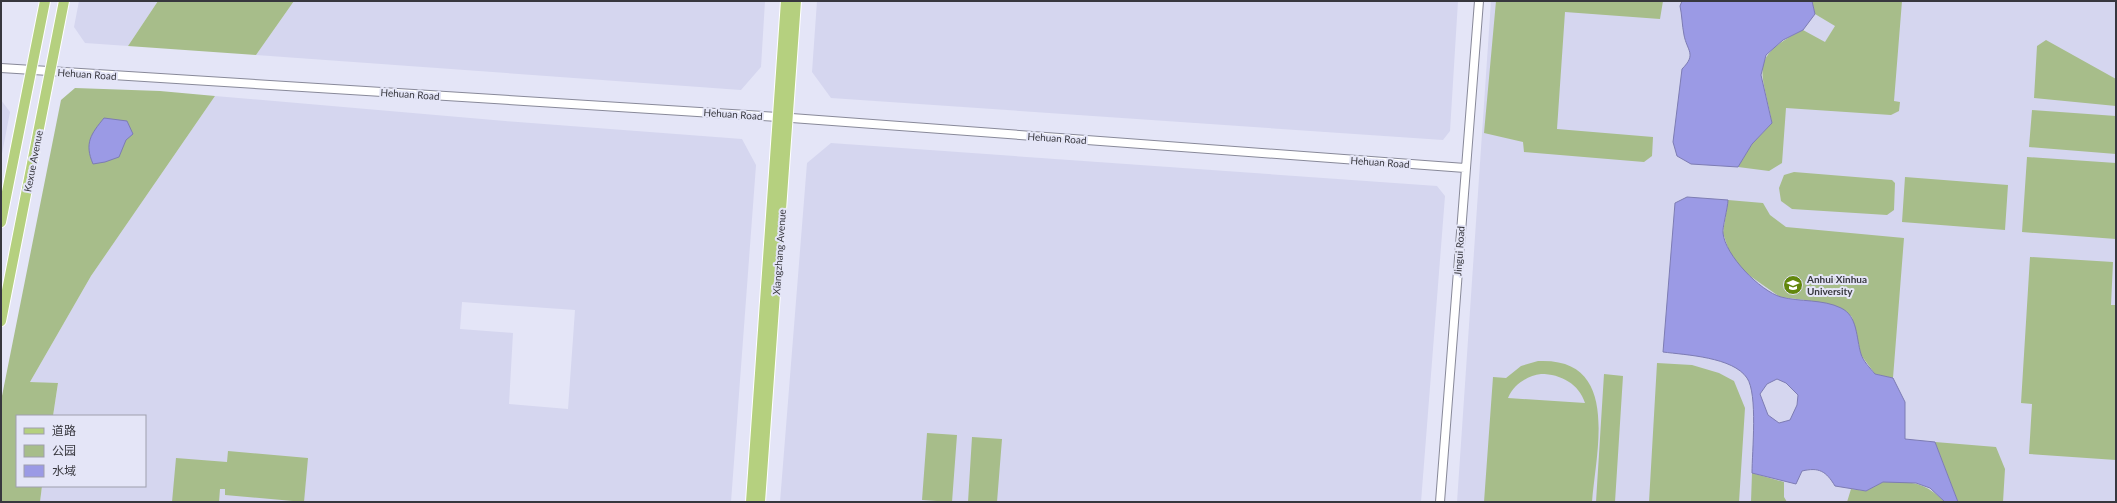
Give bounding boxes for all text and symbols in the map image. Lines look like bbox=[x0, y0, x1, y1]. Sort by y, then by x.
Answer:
street label: Hehuan Road bbox=[57, 66, 117, 82]
street label: Hehuan Road bbox=[380, 86, 440, 102]
street label: Hehuan Road bbox=[703, 106, 763, 122]
street label: Kexue Avenue bbox=[21, 129, 45, 193]
street label: Hehuan Road bbox=[1027, 130, 1087, 146]
street label: Hehuan Road bbox=[1350, 154, 1410, 170]
street label: Xiangzhang Avenue bbox=[770, 209, 788, 295]
street label: Jingui Road bbox=[1451, 226, 1467, 276]
place label: Anhui Xinhua University bbox=[1806, 273, 1867, 297]
school or university icon: Anhui Xinhua University bbox=[1782, 274, 1804, 296]
legend bbox=[16, 415, 146, 487]
text: 道路 bbox=[52, 423, 76, 438]
text: 公园 bbox=[52, 443, 76, 458]
text: 水域 bbox=[52, 463, 76, 478]

